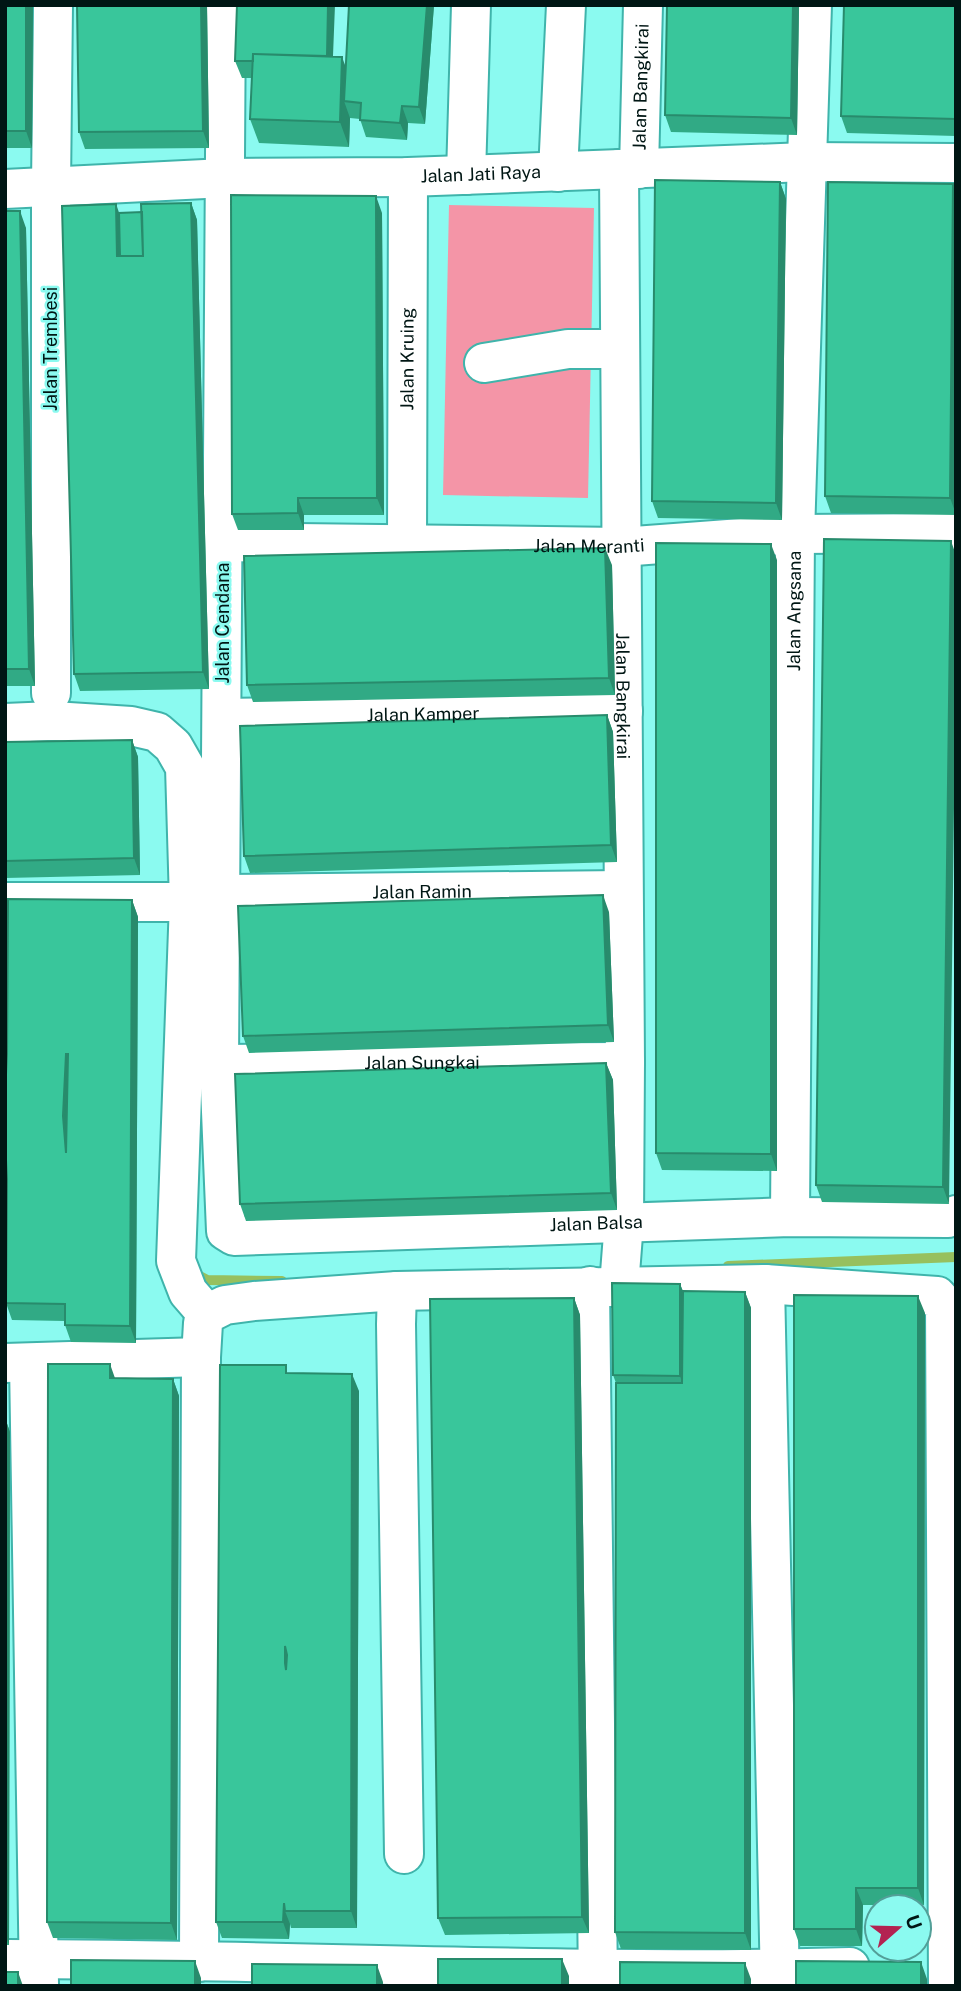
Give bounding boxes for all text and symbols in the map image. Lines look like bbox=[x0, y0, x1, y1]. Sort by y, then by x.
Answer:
street label: Jalan Bangkirai bbox=[628, 23, 653, 151]
street label: Jalan Jati Raya bbox=[420, 161, 541, 187]
street label: Jalan Trembesi bbox=[40, 287, 61, 411]
street label: Jalan Kruing bbox=[396, 307, 418, 411]
street label: Jalan Meranti bbox=[533, 534, 645, 557]
street label: Jalan Angsana bbox=[783, 551, 805, 671]
street label: Jalan Cendana bbox=[212, 563, 233, 683]
street label: Jalan Bangkirai bbox=[612, 633, 634, 759]
street label: Jalan Kamper bbox=[366, 703, 480, 725]
street label: Jalan Ramin bbox=[372, 881, 472, 902]
street label: Jalan Sungkai bbox=[364, 1052, 480, 1073]
street label: Jalan Balsa bbox=[549, 1211, 643, 1235]
north arrow bbox=[863, 1893, 933, 1963]
text: U bbox=[901, 1912, 927, 1932]

